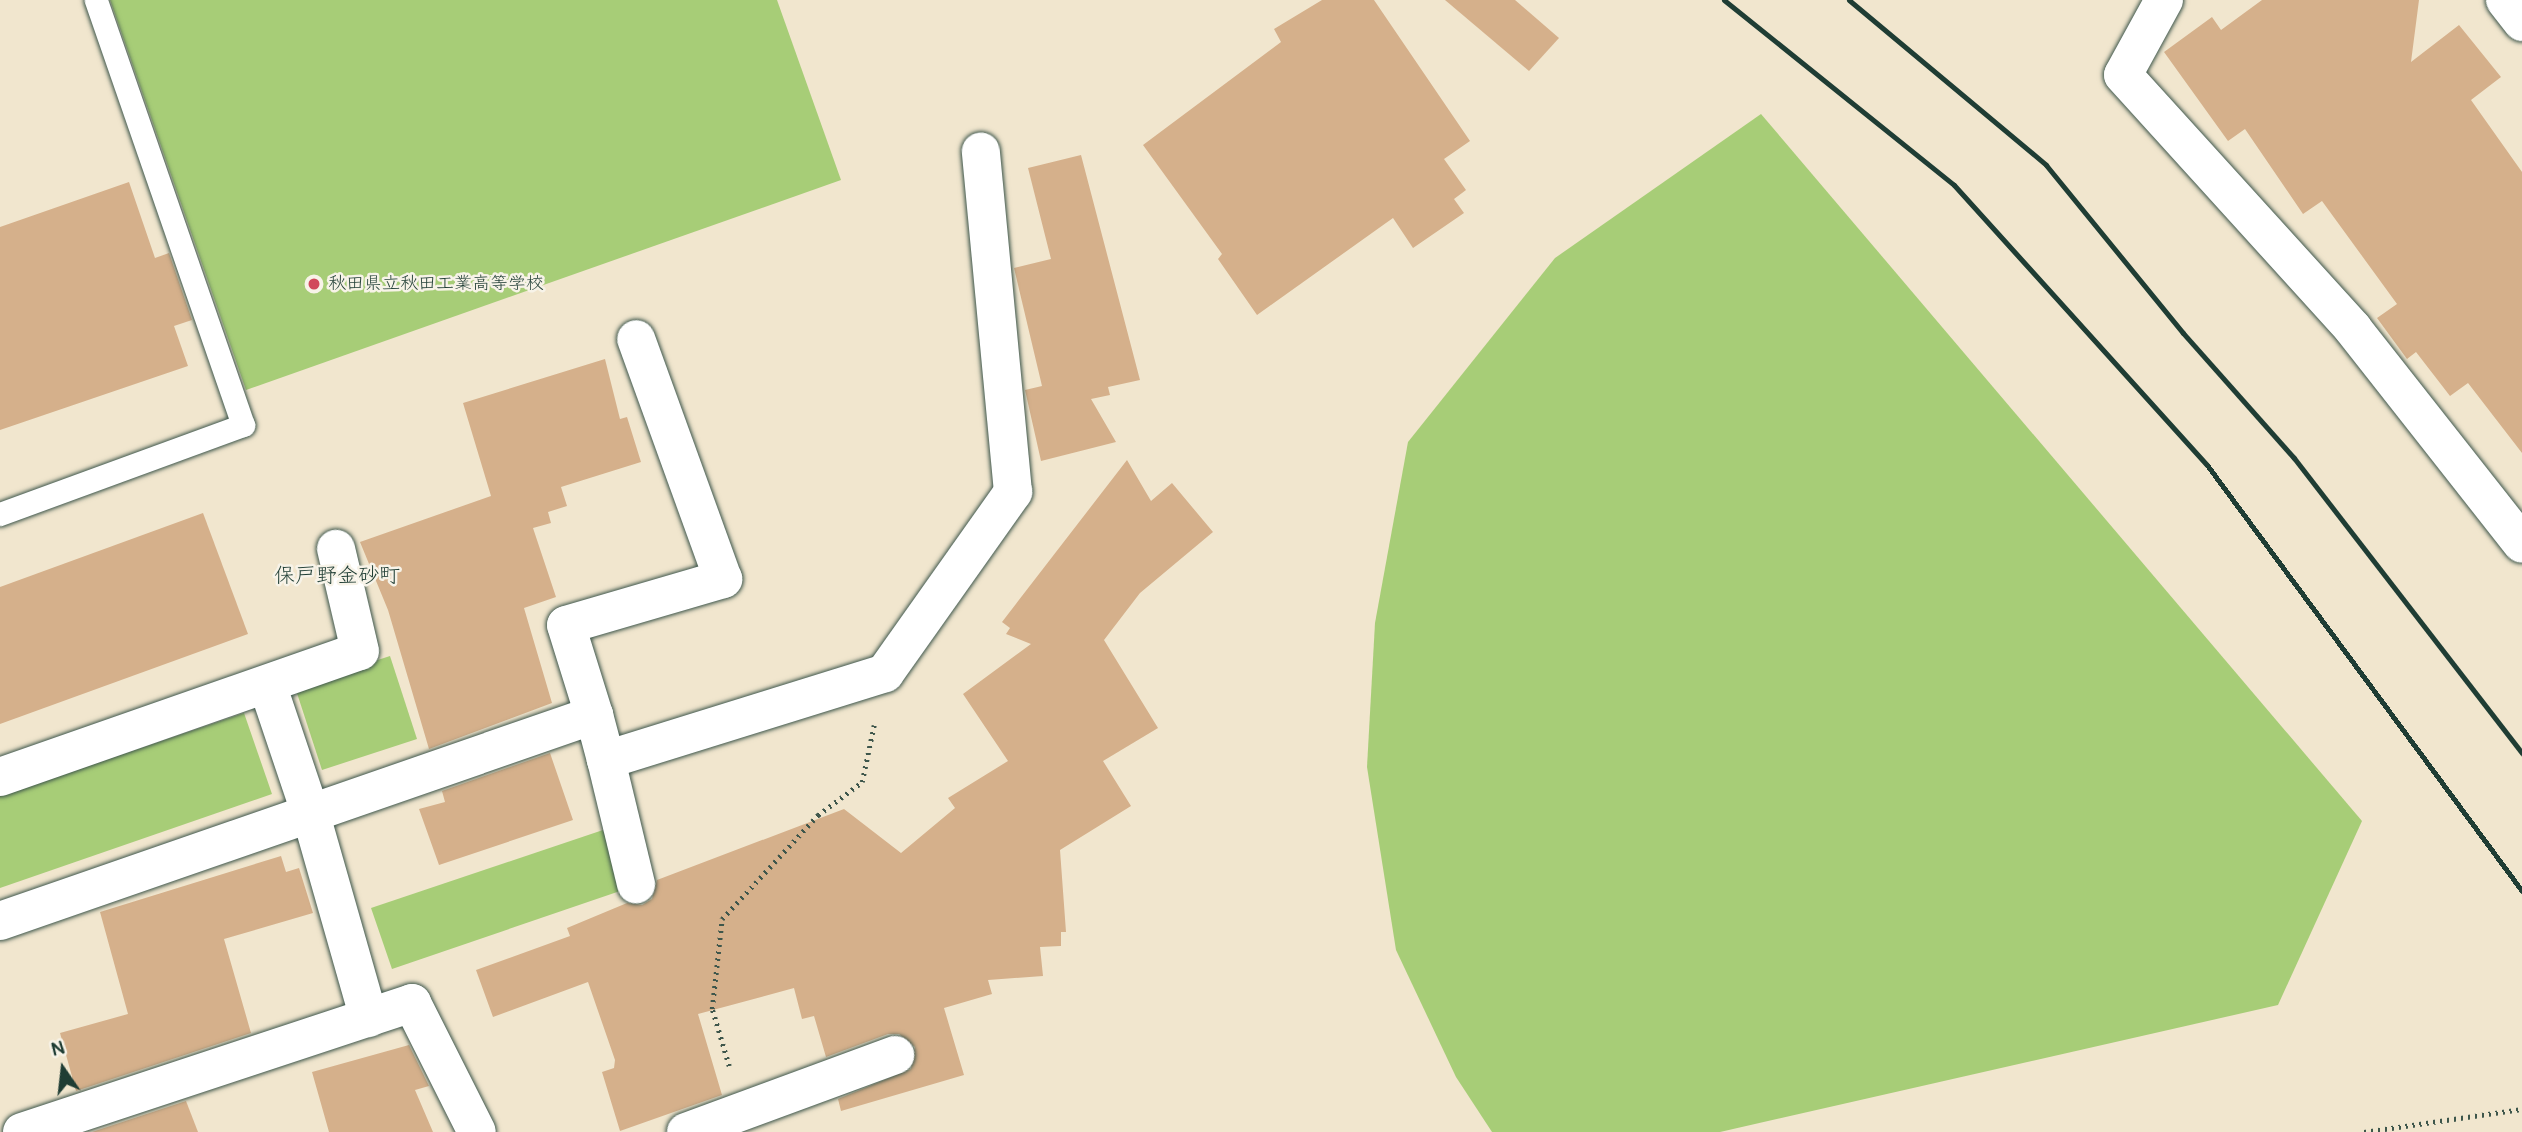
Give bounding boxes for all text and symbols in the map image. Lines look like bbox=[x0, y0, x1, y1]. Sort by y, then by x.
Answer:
place label: 秋田県立秋田工業高等学校 bbox=[328, 273, 544, 295]
marker: 秋田県立秋田工業高等学校 bbox=[306, 276, 322, 292]
district label: 保戸野金砂町 bbox=[274, 563, 400, 589]
north arrow bbox=[28, 1034, 98, 1104]
text: N bbox=[49, 1035, 67, 1062]

